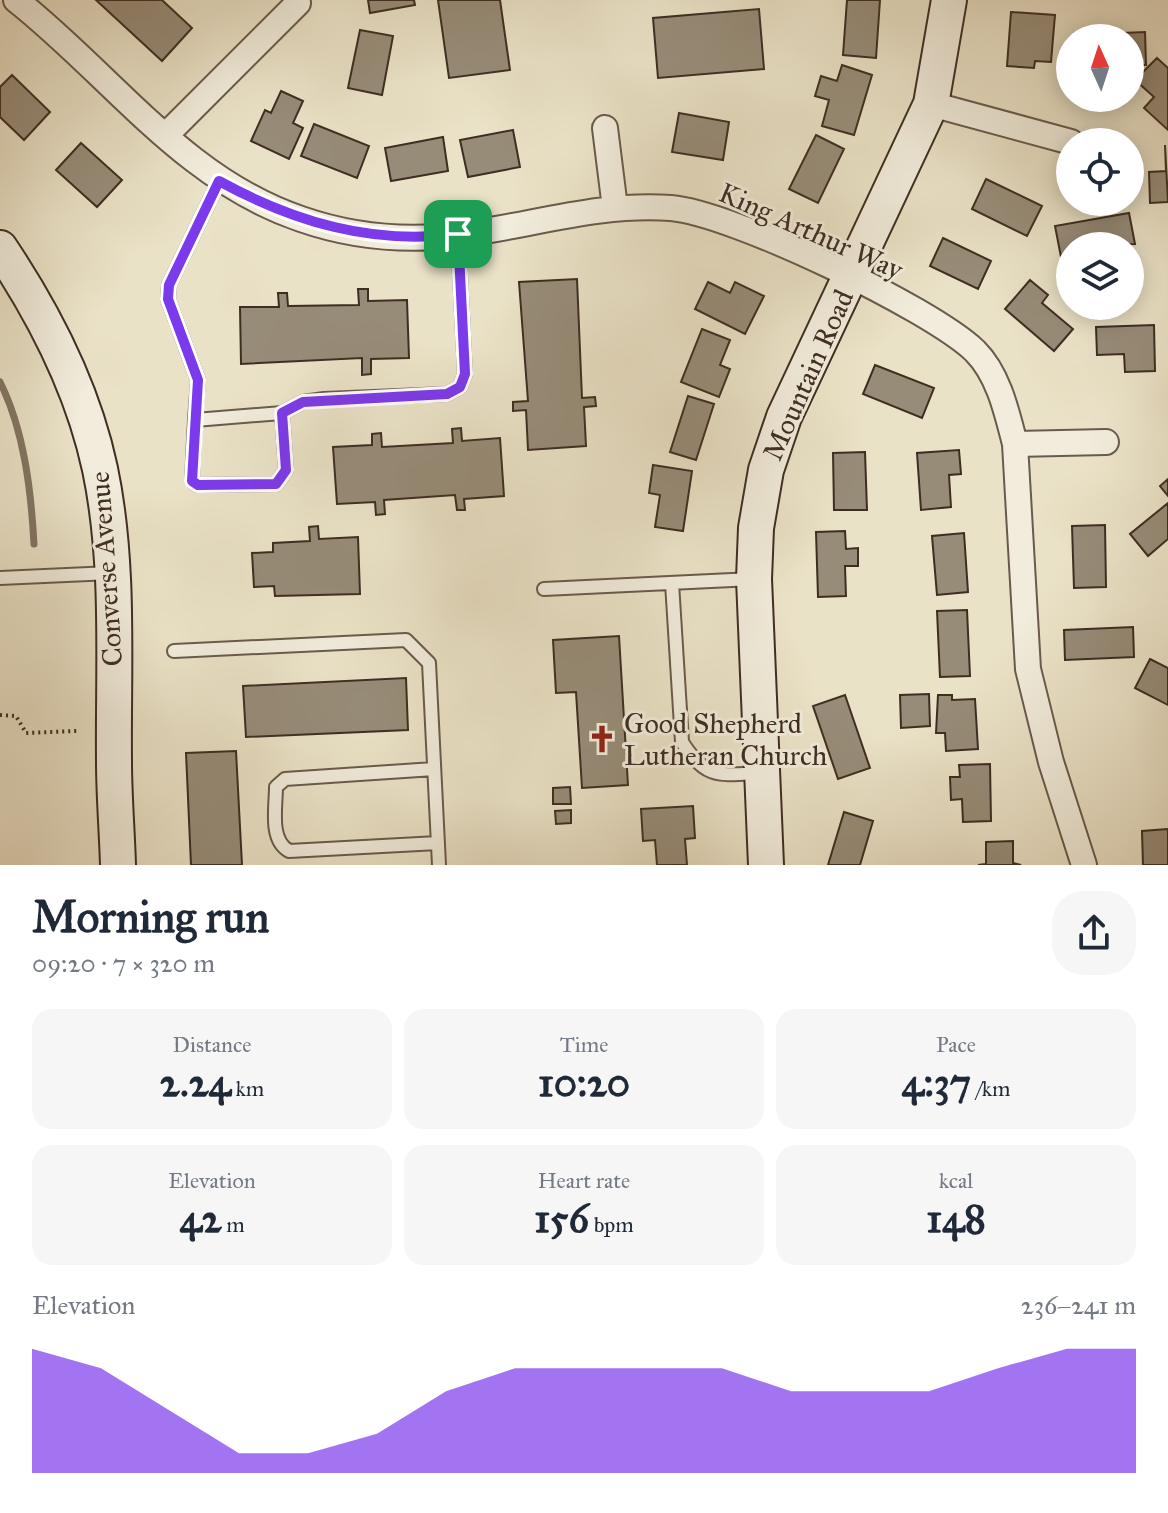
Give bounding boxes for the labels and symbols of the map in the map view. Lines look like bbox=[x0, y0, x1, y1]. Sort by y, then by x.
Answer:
north arrow bbox=[1056, 24, 1144, 112]
street label: King Arthur Way bbox=[714, 175, 909, 288]
pin bbox=[424, 200, 492, 268]
street label: Mountain Road bbox=[755, 284, 861, 466]
street label: Converse Avenue bbox=[82, 470, 130, 668]
place label: Good Shepherd Lutheran Church bbox=[624, 706, 828, 773]
church icon: Good Shepherd Lutheran Church bbox=[587, 724, 617, 754]

